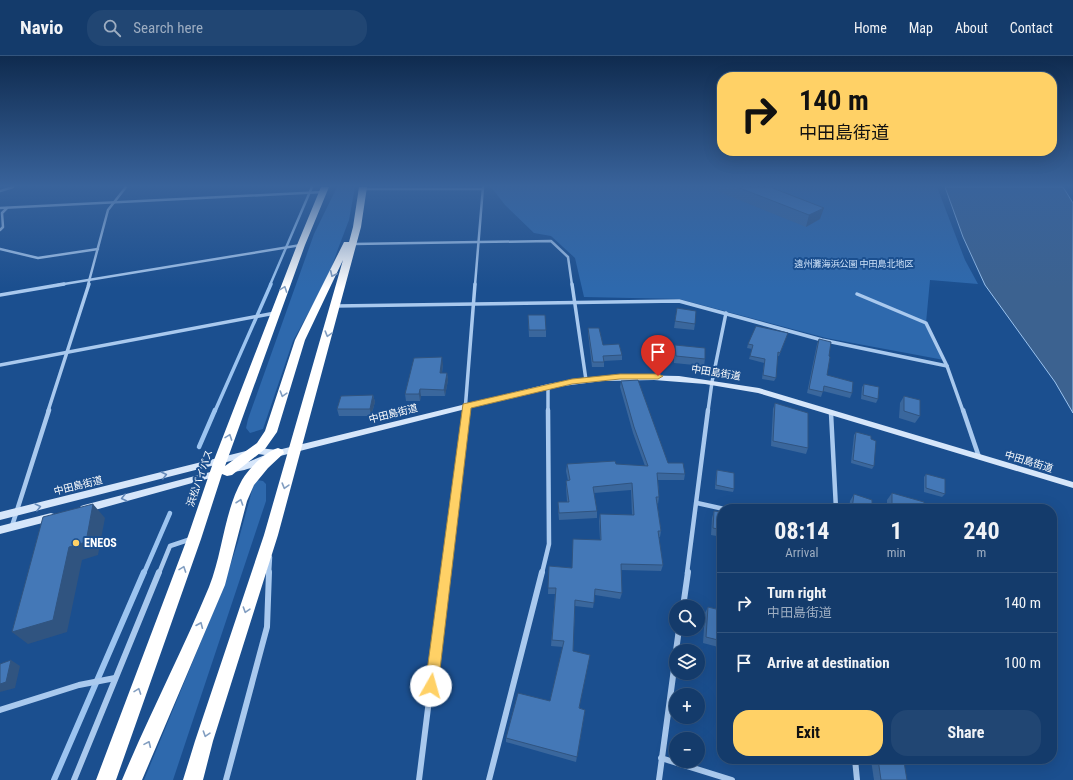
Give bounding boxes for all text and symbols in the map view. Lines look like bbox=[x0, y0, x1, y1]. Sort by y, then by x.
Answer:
search box bbox=[87, 10, 367, 46]
text: Navio bbox=[20, 16, 63, 39]
icon: search bbox=[101, 17, 123, 39]
text: Search here bbox=[133, 19, 203, 37]
text: Home bbox=[854, 20, 887, 36]
text: Map bbox=[909, 20, 933, 36]
text: About bbox=[955, 20, 988, 36]
text: Contact bbox=[1010, 20, 1053, 36]
text: 140 m bbox=[799, 84, 869, 117]
icon: right bbox=[733, 88, 785, 140]
text: 中田島街道 bbox=[799, 122, 889, 143]
park label: 遠州灘海浜公園 中田島北地区 bbox=[794, 258, 914, 269]
one-way arrow bbox=[330, 270, 338, 277]
one-way arrow bbox=[280, 286, 288, 293]
one-way arrow bbox=[324, 330, 333, 337]
pin bbox=[641, 335, 675, 376]
icon: arrive bbox=[647, 341, 669, 363]
street label: 中田島街道 bbox=[690, 363, 741, 382]
one-way arrow bbox=[279, 390, 288, 397]
street label: 中田島街道 bbox=[368, 402, 419, 425]
one-way arrow bbox=[224, 434, 232, 441]
street label: 浜松バイパス bbox=[185, 448, 214, 508]
street label: 中田島街道 bbox=[1003, 449, 1054, 474]
one-way arrow bbox=[161, 471, 167, 479]
street label: 中田島街道 bbox=[53, 474, 104, 497]
one-way arrow bbox=[281, 482, 290, 489]
one-way arrow bbox=[121, 494, 127, 502]
one-way arrow bbox=[235, 498, 244, 505]
one-way arrow bbox=[35, 503, 41, 511]
text: 08:14 bbox=[774, 517, 829, 545]
text: 1 bbox=[890, 517, 902, 545]
text: 240 bbox=[963, 517, 1000, 545]
place label: ENEOS bbox=[84, 536, 117, 550]
marker: ENEOS bbox=[71, 538, 81, 548]
text: Arrival bbox=[785, 545, 818, 560]
text: min bbox=[887, 545, 906, 560]
text: m bbox=[977, 545, 986, 560]
one-way arrow bbox=[178, 565, 186, 572]
text: Turn right bbox=[767, 584, 826, 602]
icon: right bbox=[733, 592, 755, 614]
text: 140 m bbox=[1004, 594, 1041, 612]
map controls bbox=[669, 600, 705, 768]
button: search bbox=[669, 600, 705, 636]
text: 中田島街道 bbox=[767, 605, 832, 620]
one-way arrow bbox=[242, 607, 251, 614]
one-way arrow bbox=[195, 622, 203, 629]
button: layers bbox=[669, 644, 705, 680]
icon: arrive bbox=[733, 652, 755, 674]
text: Arrive at destination bbox=[767, 654, 890, 672]
text: 100 m bbox=[1004, 654, 1041, 672]
position arrow bbox=[410, 665, 452, 707]
one-way arrow bbox=[133, 687, 141, 694]
button: + bbox=[669, 688, 705, 724]
button: Exit bbox=[733, 710, 883, 756]
button: Share bbox=[891, 710, 1041, 756]
one-way arrow bbox=[202, 730, 211, 737]
button: − bbox=[669, 732, 705, 768]
one-way arrow bbox=[143, 741, 151, 749]

